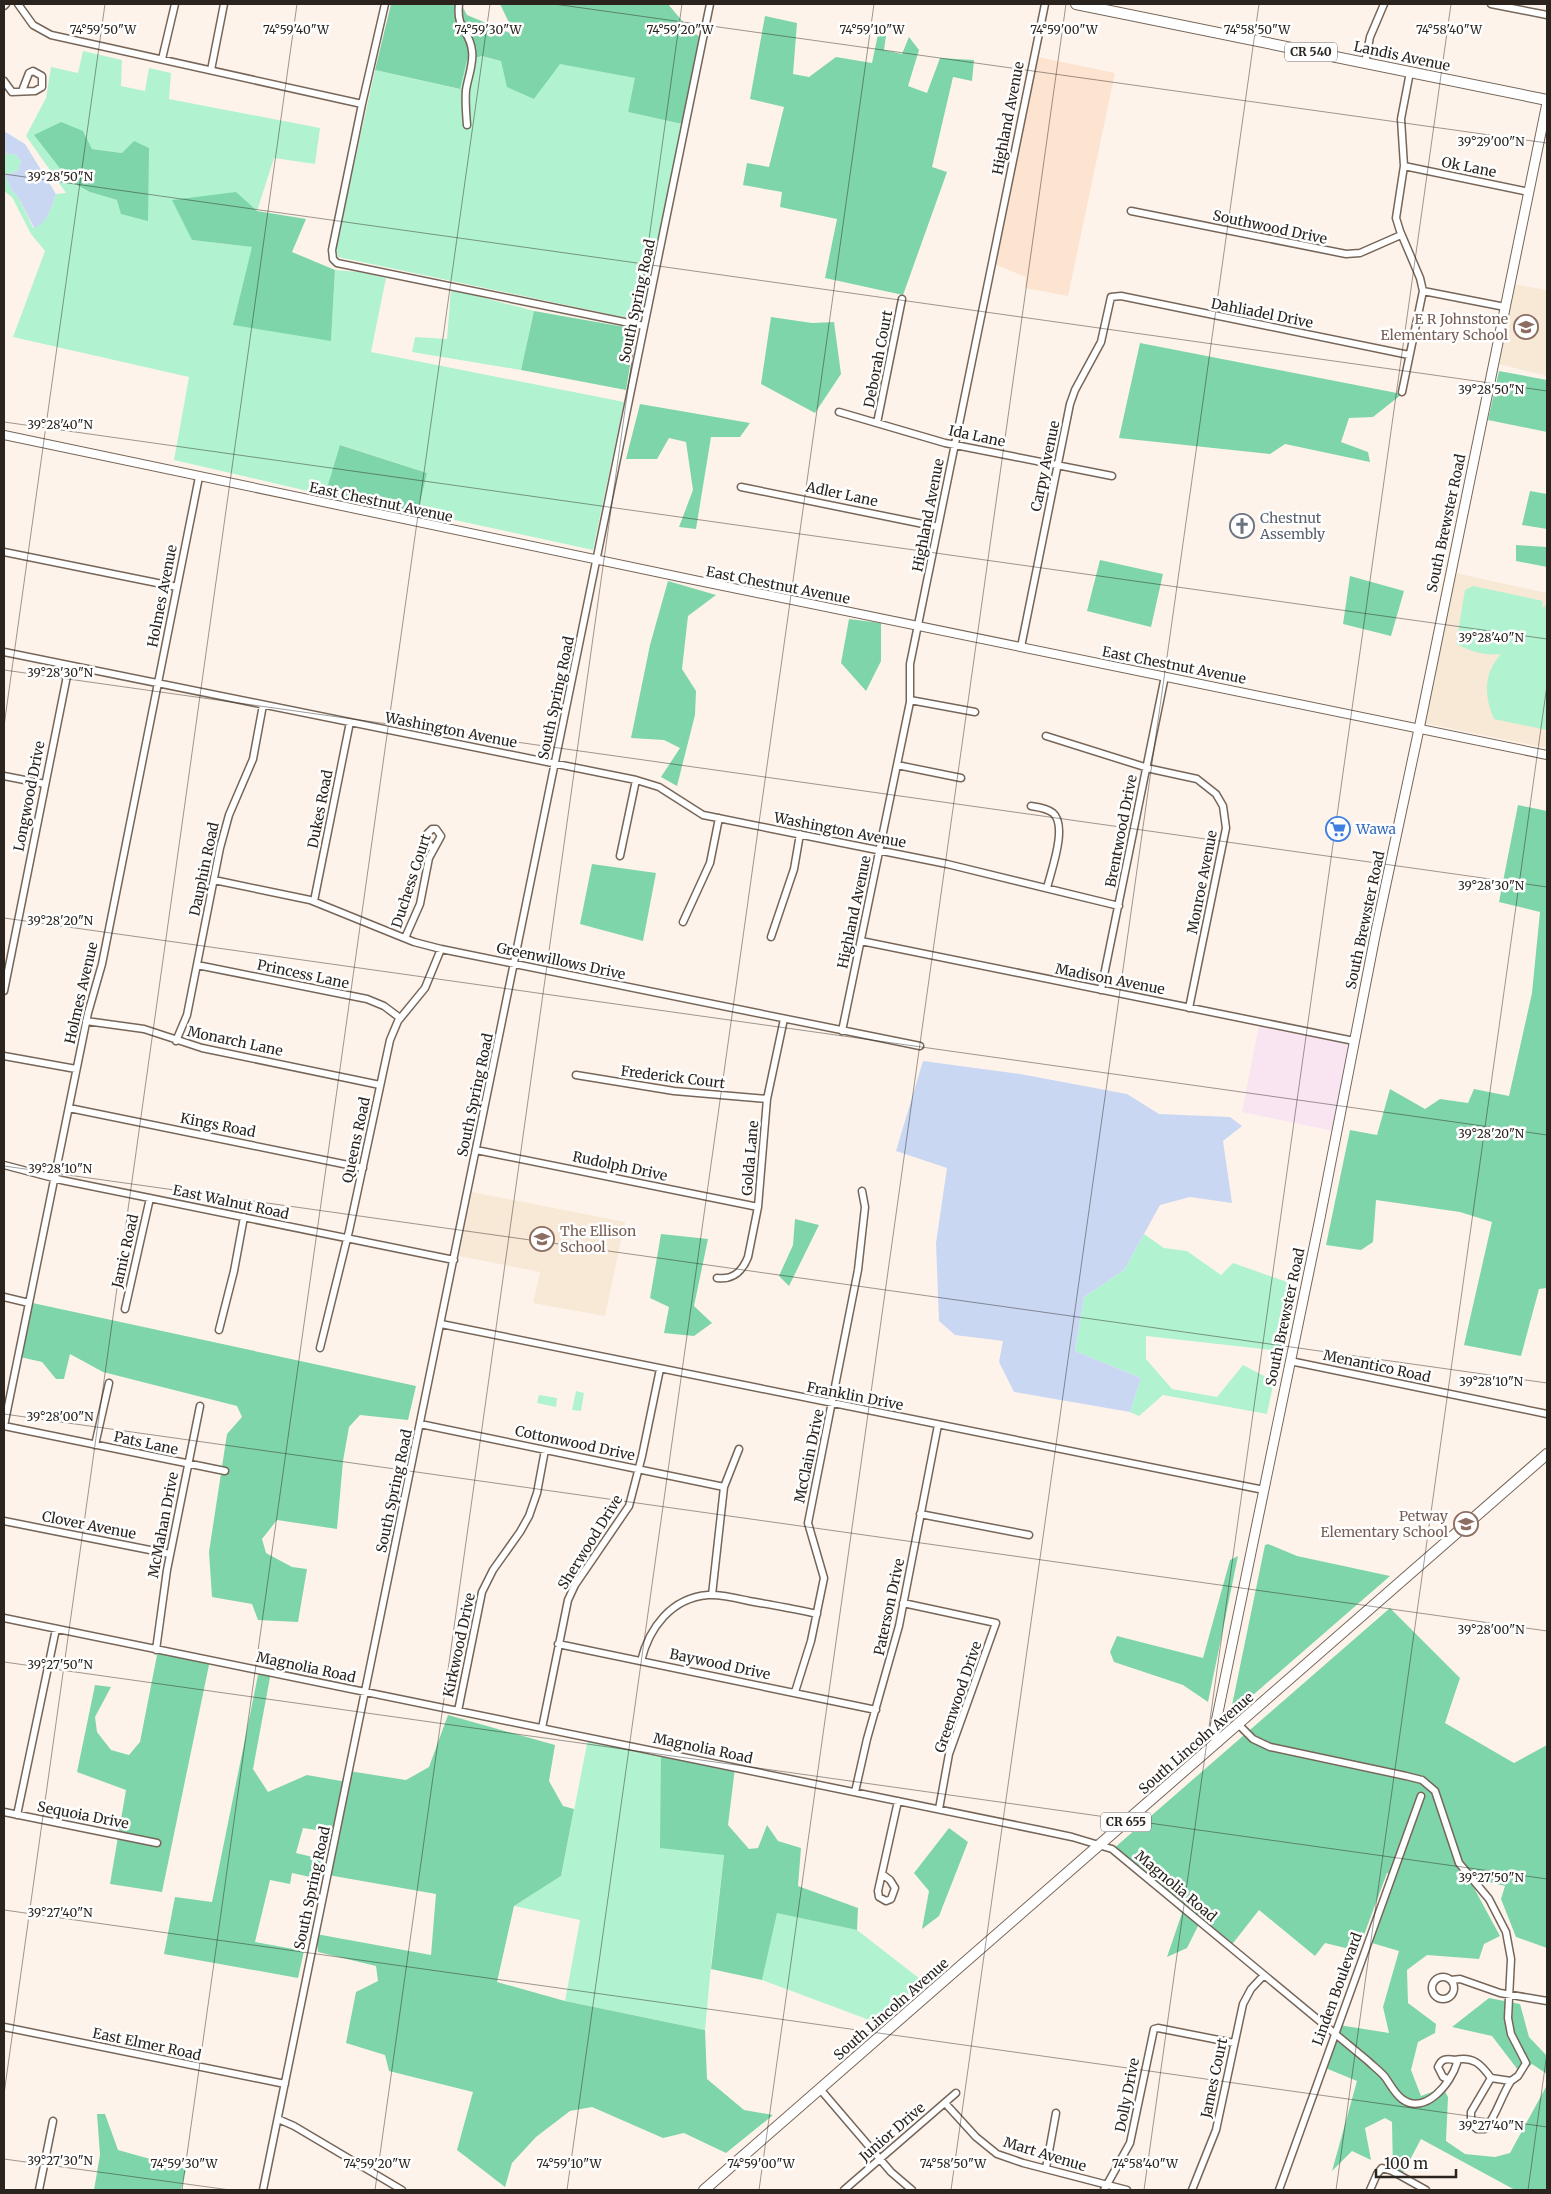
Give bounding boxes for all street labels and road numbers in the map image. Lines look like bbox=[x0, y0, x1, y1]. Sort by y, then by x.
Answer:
street label: Landis Avenue bbox=[1352, 37, 1452, 75]
road number: CR 540 bbox=[1285, 42, 1337, 62]
street label: Highland Avenue bbox=[988, 60, 1028, 176]
street label: Ok Lane bbox=[1440, 153, 1498, 181]
street label: Southwood Drive bbox=[1211, 206, 1329, 248]
street label: South Spring Road bbox=[615, 237, 659, 364]
street label: Dahliadel Drive bbox=[1209, 294, 1315, 332]
street label: Deborah Court bbox=[860, 308, 896, 409]
street label: Carpy Avenue bbox=[1027, 419, 1063, 513]
street label: Ida Lane bbox=[947, 421, 1007, 451]
street label: South Brewster Road bbox=[1423, 452, 1470, 594]
street label: Highland Avenue bbox=[908, 457, 948, 573]
street label: Adler Lane bbox=[804, 477, 879, 510]
street label: East Chestnut Avenue bbox=[308, 478, 454, 526]
street label: Holmes Avenue bbox=[143, 543, 181, 649]
street label: East Chestnut Avenue bbox=[704, 562, 852, 608]
street label: South Spring Road bbox=[534, 634, 578, 761]
street label: East Chestnut Avenue bbox=[1100, 642, 1248, 688]
street label: Washington Avenue bbox=[382, 708, 519, 752]
street label: Longwood Drive bbox=[9, 739, 49, 853]
street label: Dukes Road bbox=[304, 768, 337, 850]
street label: Brentwood Drive bbox=[1101, 773, 1141, 889]
street label: Washington Avenue bbox=[771, 808, 908, 852]
street label: Dauphin Road bbox=[185, 820, 223, 917]
street label: Monroe Avenue bbox=[1183, 829, 1221, 935]
street label: Duchess Court bbox=[387, 831, 435, 930]
street label: South Brewster Road bbox=[1342, 849, 1389, 991]
street label: Highland Avenue bbox=[833, 854, 875, 970]
street label: Greenwillows Drive bbox=[495, 939, 627, 983]
street label: Holmes Avenue bbox=[61, 940, 101, 1046]
street label: Princess Lane bbox=[255, 955, 351, 993]
street label: Madison Avenue bbox=[1054, 960, 1166, 998]
street label: Monarch Lane bbox=[186, 1022, 284, 1060]
street label: South Spring Road bbox=[453, 1031, 497, 1158]
street label: Frederick Court bbox=[620, 1062, 727, 1092]
street label: Queens Road bbox=[338, 1095, 374, 1185]
street label: Kings Road bbox=[179, 1109, 258, 1141]
street label: Golda Lane bbox=[738, 1120, 762, 1196]
street label: Rudolph Drive bbox=[571, 1147, 669, 1185]
street label: East Walnut Road bbox=[171, 1181, 291, 1223]
street label: Jamic Road bbox=[108, 1212, 142, 1291]
street label: South Brewster Road bbox=[1262, 1246, 1309, 1388]
street label: Menantico Road bbox=[1322, 1346, 1433, 1386]
street label: Franklin Drive bbox=[805, 1378, 905, 1414]
street label: McClain Drive bbox=[790, 1407, 828, 1505]
street label: Cottonwood Drive bbox=[513, 1422, 637, 1464]
street label: Pats Lane bbox=[112, 1427, 180, 1459]
street label: South Spring Road bbox=[372, 1427, 416, 1554]
street label: McMahan Drive bbox=[144, 1470, 182, 1580]
street label: Sherwood Drive bbox=[554, 1491, 626, 1593]
street label: Clover Avenue bbox=[40, 1507, 138, 1543]
street label: Paterson Drive bbox=[870, 1557, 908, 1657]
street label: Kirkwood Drive bbox=[439, 1591, 479, 1699]
street label: Greenwood Drive bbox=[930, 1639, 986, 1755]
street label: Baywood Drive bbox=[668, 1645, 772, 1683]
street label: Magnolia Road bbox=[255, 1648, 358, 1686]
street label: South Lincoln Avenue bbox=[1135, 1688, 1257, 1798]
street label: Magnolia Road bbox=[652, 1729, 755, 1767]
street label: Sequoia Drive bbox=[36, 1797, 130, 1833]
road number: CR 655 bbox=[1101, 1812, 1151, 1831]
street label: South Spring Road bbox=[290, 1824, 334, 1951]
street label: Magnolia Road bbox=[1132, 1847, 1221, 1926]
street label: Linden Boulevard bbox=[1308, 1930, 1366, 2048]
street label: South Lincoln Avenue bbox=[830, 1954, 952, 2064]
street label: East Elmer Road bbox=[91, 2024, 204, 2064]
street label: James Court bbox=[1197, 2036, 1231, 2121]
street label: Dolly Drive bbox=[1111, 2056, 1143, 2134]
street label: Junior Drive bbox=[855, 2099, 929, 2166]
street label: Mart Avenue bbox=[1001, 2133, 1089, 2175]

